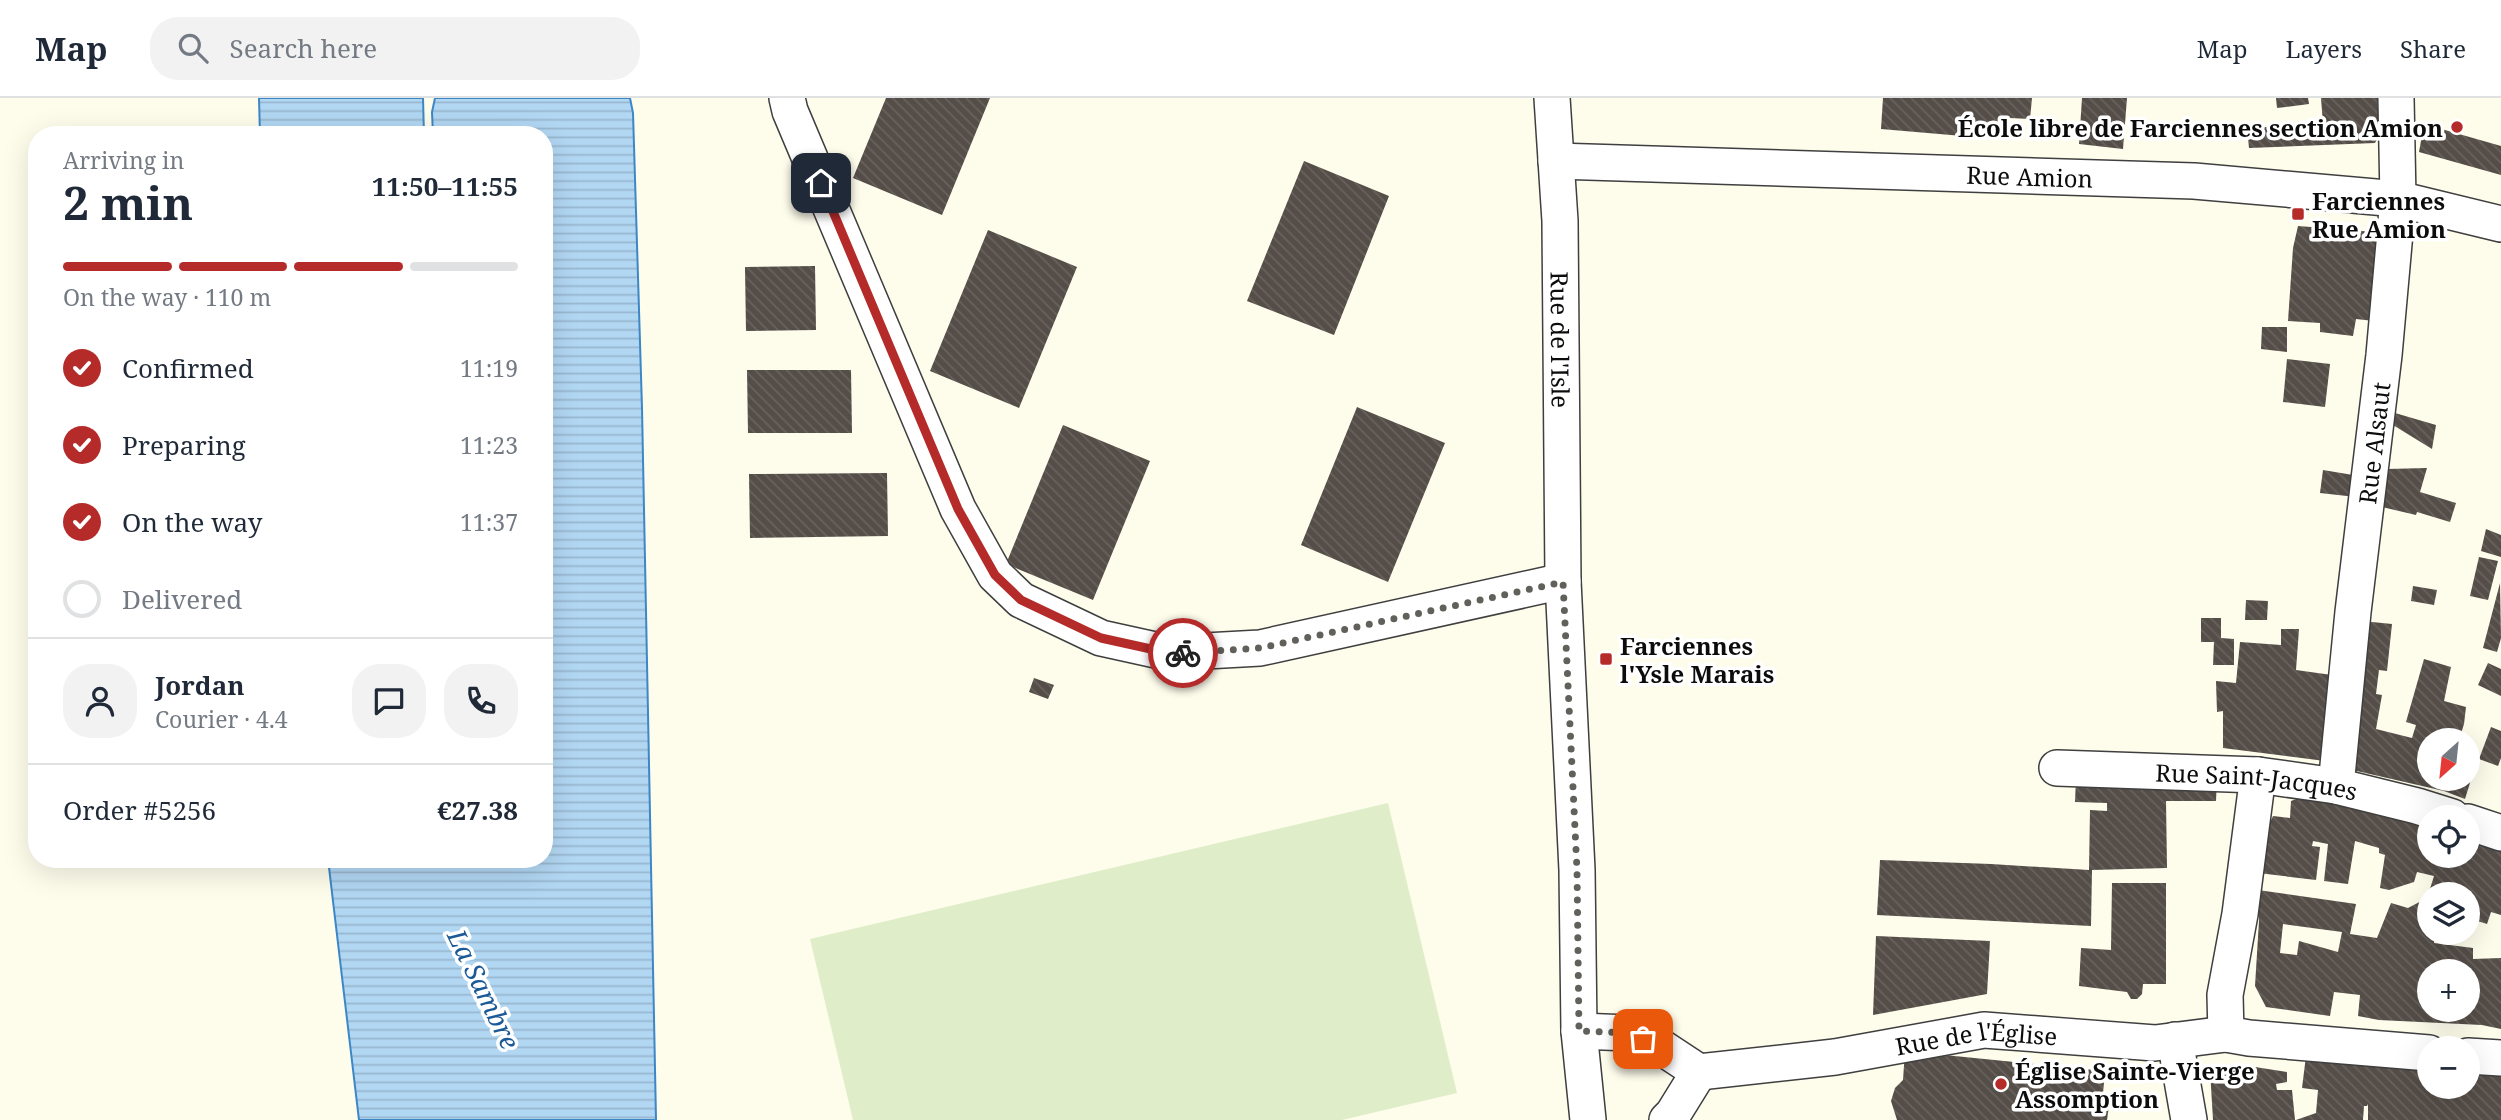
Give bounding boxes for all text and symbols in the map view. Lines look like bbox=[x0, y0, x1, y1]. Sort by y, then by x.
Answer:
search box bbox=[150, 17, 640, 80]
text: Map bbox=[35, 26, 108, 71]
icon: search bbox=[174, 29, 212, 67]
text: Search here bbox=[230, 30, 377, 66]
text: Map bbox=[2197, 32, 2248, 65]
text: Layers bbox=[2286, 32, 2362, 65]
text: Share bbox=[2400, 32, 2466, 65]
place label: École libre de Farciennes section Amion bbox=[1958, 111, 2443, 144]
marker: École libre de Farciennes section Amion bbox=[2449, 119, 2465, 135]
text: Arriving in bbox=[63, 144, 184, 176]
pin bbox=[791, 153, 851, 213]
street label: Rue Amion bbox=[1966, 157, 2094, 194]
icon: home bbox=[802, 164, 840, 202]
text: 11:50–11:55 bbox=[372, 168, 518, 204]
text: 2 min bbox=[63, 171, 193, 233]
place label: Farciennes Rue Amion bbox=[2312, 184, 2446, 245]
marker: Farciennes Rue Amion bbox=[2290, 206, 2306, 222]
street label: Rue de l'Isle bbox=[1544, 271, 1578, 408]
text: On the way · 110 m bbox=[63, 281, 271, 313]
icon: check bbox=[63, 349, 101, 387]
text: Confirmed bbox=[122, 350, 254, 386]
text: 11:19 bbox=[460, 352, 518, 384]
street label: Rue Alsaut bbox=[2350, 380, 2397, 506]
icon: check bbox=[63, 426, 101, 464]
text: Preparing bbox=[122, 427, 246, 463]
text: 11:23 bbox=[460, 429, 518, 461]
icon: check bbox=[63, 503, 101, 541]
text: On the way bbox=[122, 504, 262, 540]
text: 11:37 bbox=[460, 506, 518, 538]
text: Delivered bbox=[122, 581, 242, 617]
courier bbox=[1148, 618, 1218, 688]
place label: Farciennes l'Ysle Marais bbox=[1620, 629, 1774, 690]
icon: bike bbox=[1164, 634, 1202, 672]
marker: Farciennes l'Ysle Marais bbox=[1598, 651, 1614, 667]
button: person bbox=[63, 664, 137, 738]
button: chat bbox=[352, 664, 426, 738]
button: phone bbox=[444, 664, 518, 738]
text: Jordan bbox=[155, 667, 245, 703]
text: Courier · 4.4 bbox=[155, 703, 288, 735]
north arrow bbox=[2417, 728, 2480, 791]
map controls bbox=[2417, 728, 2480, 1099]
street label: Rue Saint-Jacques bbox=[2155, 755, 2361, 807]
text: Order #5256 bbox=[63, 792, 216, 828]
text: €27.38 bbox=[437, 792, 518, 828]
button: locate bbox=[2417, 805, 2480, 868]
button: layers bbox=[2417, 882, 2480, 945]
water label: La Sambre bbox=[439, 922, 529, 1055]
button: + bbox=[2417, 959, 2480, 1022]
pin bbox=[1613, 1009, 1673, 1069]
street label: Rue de l'Église bbox=[1893, 1013, 2058, 1062]
icon: bag bbox=[1624, 1020, 1662, 1058]
button: − bbox=[2417, 1036, 2480, 1099]
place label: Église Sainte-Vierge Assomption bbox=[2015, 1054, 2255, 1115]
marker: Église Sainte-Vierge Assomption bbox=[1993, 1076, 2009, 1092]

